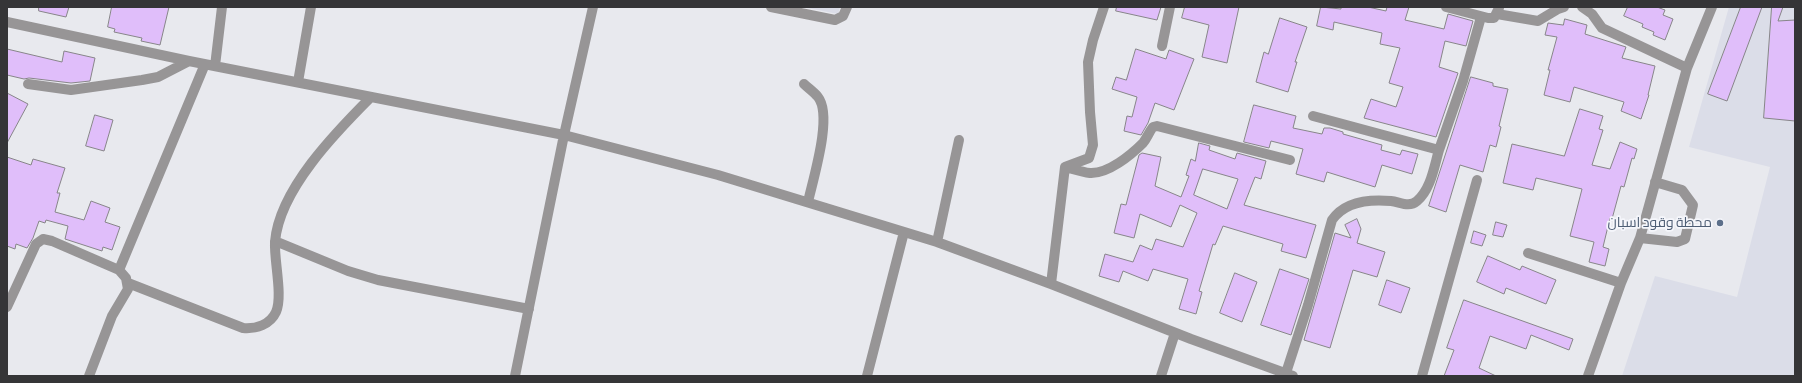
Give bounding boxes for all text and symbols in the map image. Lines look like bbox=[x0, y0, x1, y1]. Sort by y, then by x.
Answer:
place label: محطة وقود اسبان bbox=[1607, 215, 1712, 231]
marker: محطة وقود اسبان bbox=[1715, 218, 1725, 228]

